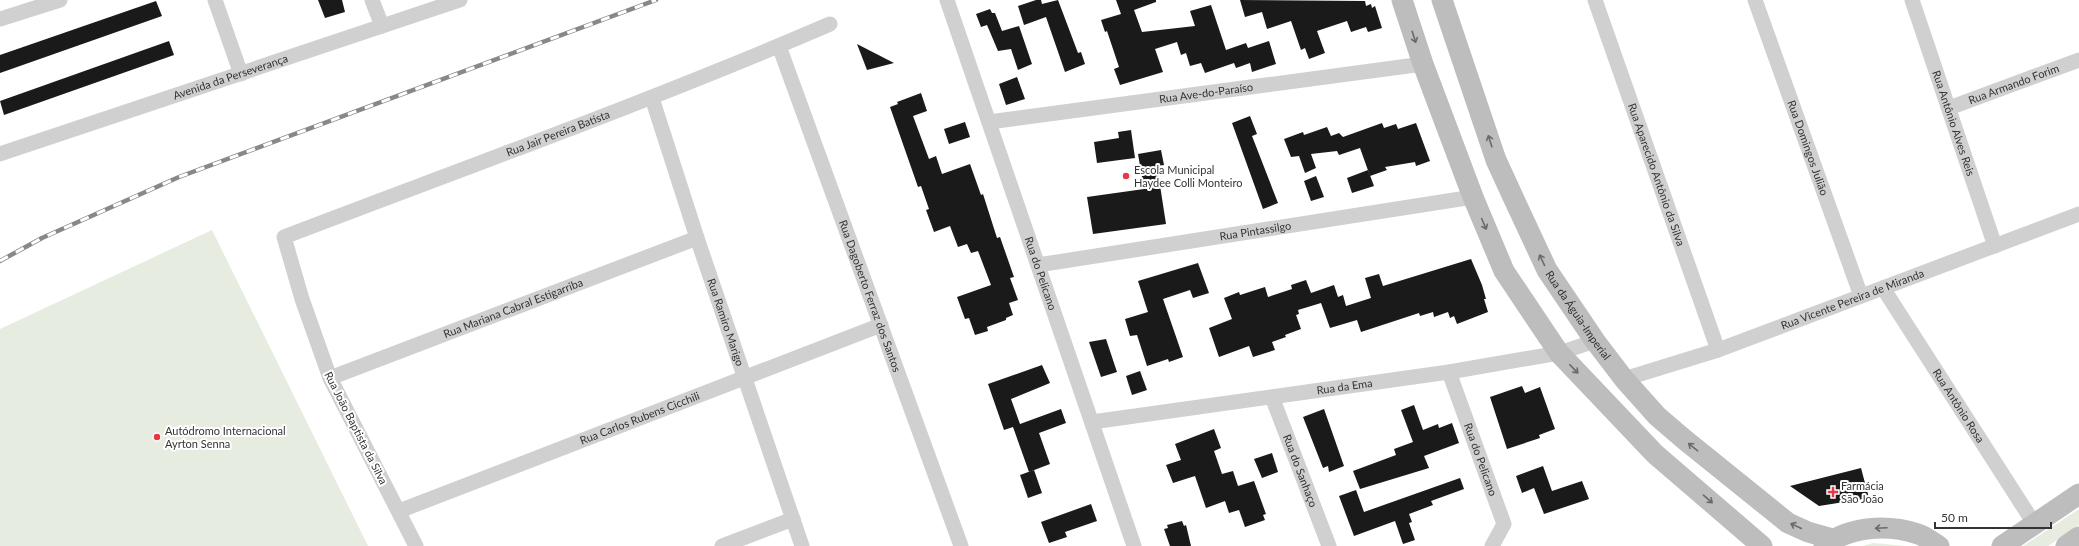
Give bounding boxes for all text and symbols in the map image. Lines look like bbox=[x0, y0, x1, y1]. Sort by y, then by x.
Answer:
one-way arrow bbox=[1411, 30, 1418, 43]
street label: Avenida da Perseverança bbox=[171, 51, 289, 102]
street label: Rua Armando Forim bbox=[1966, 61, 2061, 106]
street label: Rua Antônio Alves Reis bbox=[1930, 69, 1978, 178]
street label: Rua Ave-do-Paraíso bbox=[1158, 80, 1254, 105]
street label: Rua Domingos Julião bbox=[1785, 98, 1831, 197]
street label: Rua Aparecido Antônio da Silva bbox=[1626, 101, 1688, 247]
street label: Rua Jair Pereira Batista bbox=[504, 107, 611, 158]
one-way arrow bbox=[1486, 135, 1493, 148]
place label: Escola Municipal Haydee Colli Monteiro bbox=[1134, 163, 1243, 189]
marker: Escola Municipal Haydee Colli Monteiro bbox=[1121, 171, 1131, 181]
street label: Rua Dagoberto Ferraz dos Santos bbox=[837, 218, 904, 374]
one-way arrow bbox=[1481, 218, 1489, 230]
street label: Rua Pintassilgo bbox=[1218, 219, 1292, 243]
street label: Rua do Pelicano bbox=[1023, 235, 1060, 312]
one-way arrow bbox=[1538, 254, 1545, 266]
street label: Rua Vicente Pereira de Miranda bbox=[1779, 266, 1926, 332]
street label: Rua da Águia-Imperial bbox=[1543, 268, 1614, 362]
street label: Rua Mariana Cabral Estigarriba bbox=[441, 275, 585, 340]
street label: Rua Ramiro Marigo bbox=[705, 276, 747, 368]
one-way arrow bbox=[1570, 364, 1579, 375]
street label: Rua Antônio Rosa bbox=[1931, 366, 1987, 445]
street label: Rua João Baptista da Silva bbox=[322, 369, 391, 486]
street label: Rua da Ema bbox=[1316, 376, 1373, 396]
street label: Rua Carlos Rubens Cicchili bbox=[578, 389, 702, 447]
street label: Rua do Pelicano bbox=[1462, 421, 1500, 498]
place label: Autódromo Internacional Ayrton Senna bbox=[165, 424, 286, 450]
marker: Autódromo Internacional Ayrton Senna bbox=[152, 432, 162, 442]
street label: Rua do Sanhaço bbox=[1281, 432, 1321, 509]
one-way arrow bbox=[1688, 443, 1699, 451]
place label: Farmácia São João bbox=[1841, 479, 1884, 505]
marker: Farmácia São João bbox=[1828, 487, 1838, 497]
one-way arrow bbox=[1702, 494, 1712, 503]
scale bar bbox=[1935, 504, 2051, 530]
text: 50 m bbox=[1941, 510, 1968, 525]
one-way arrow bbox=[1790, 522, 1802, 530]
one-way arrow bbox=[1875, 525, 1888, 532]

